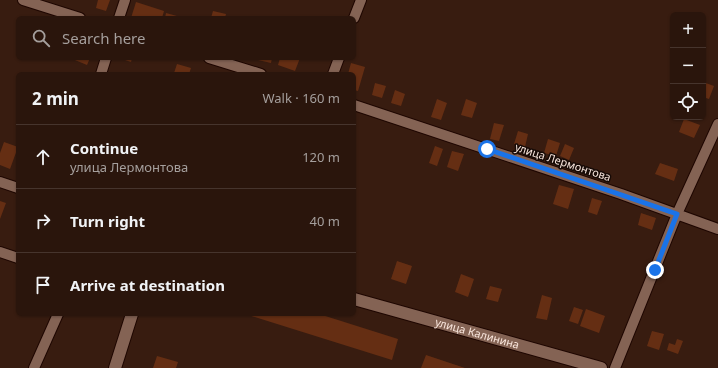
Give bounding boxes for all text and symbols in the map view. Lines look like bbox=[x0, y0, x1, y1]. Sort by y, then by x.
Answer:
map controls bbox=[670, 12, 706, 120]
button: + bbox=[670, 12, 706, 48]
search box bbox=[16, 16, 356, 60]
icon: search bbox=[30, 27, 52, 49]
text: Search here bbox=[62, 28, 145, 48]
button: − bbox=[670, 48, 706, 84]
button: locate bbox=[670, 84, 706, 120]
text: 2 min bbox=[32, 87, 79, 110]
text: Walk · 160 m bbox=[262, 89, 340, 107]
text: Continue bbox=[70, 138, 138, 158]
street label: улица Лермонтова bbox=[513, 139, 613, 184]
route start bbox=[478, 140, 496, 158]
icon: ahead bbox=[32, 146, 54, 168]
text: 120 m bbox=[302, 148, 340, 166]
text: улица Лермонтова bbox=[70, 158, 188, 176]
icon: right bbox=[32, 210, 54, 232]
text: Turn right bbox=[70, 211, 145, 231]
text: 40 m bbox=[310, 212, 340, 230]
route end bbox=[646, 261, 664, 279]
icon: arrive bbox=[32, 274, 54, 296]
text: Arrive at destination bbox=[70, 275, 225, 295]
street label: улица Калинина bbox=[434, 314, 521, 352]

